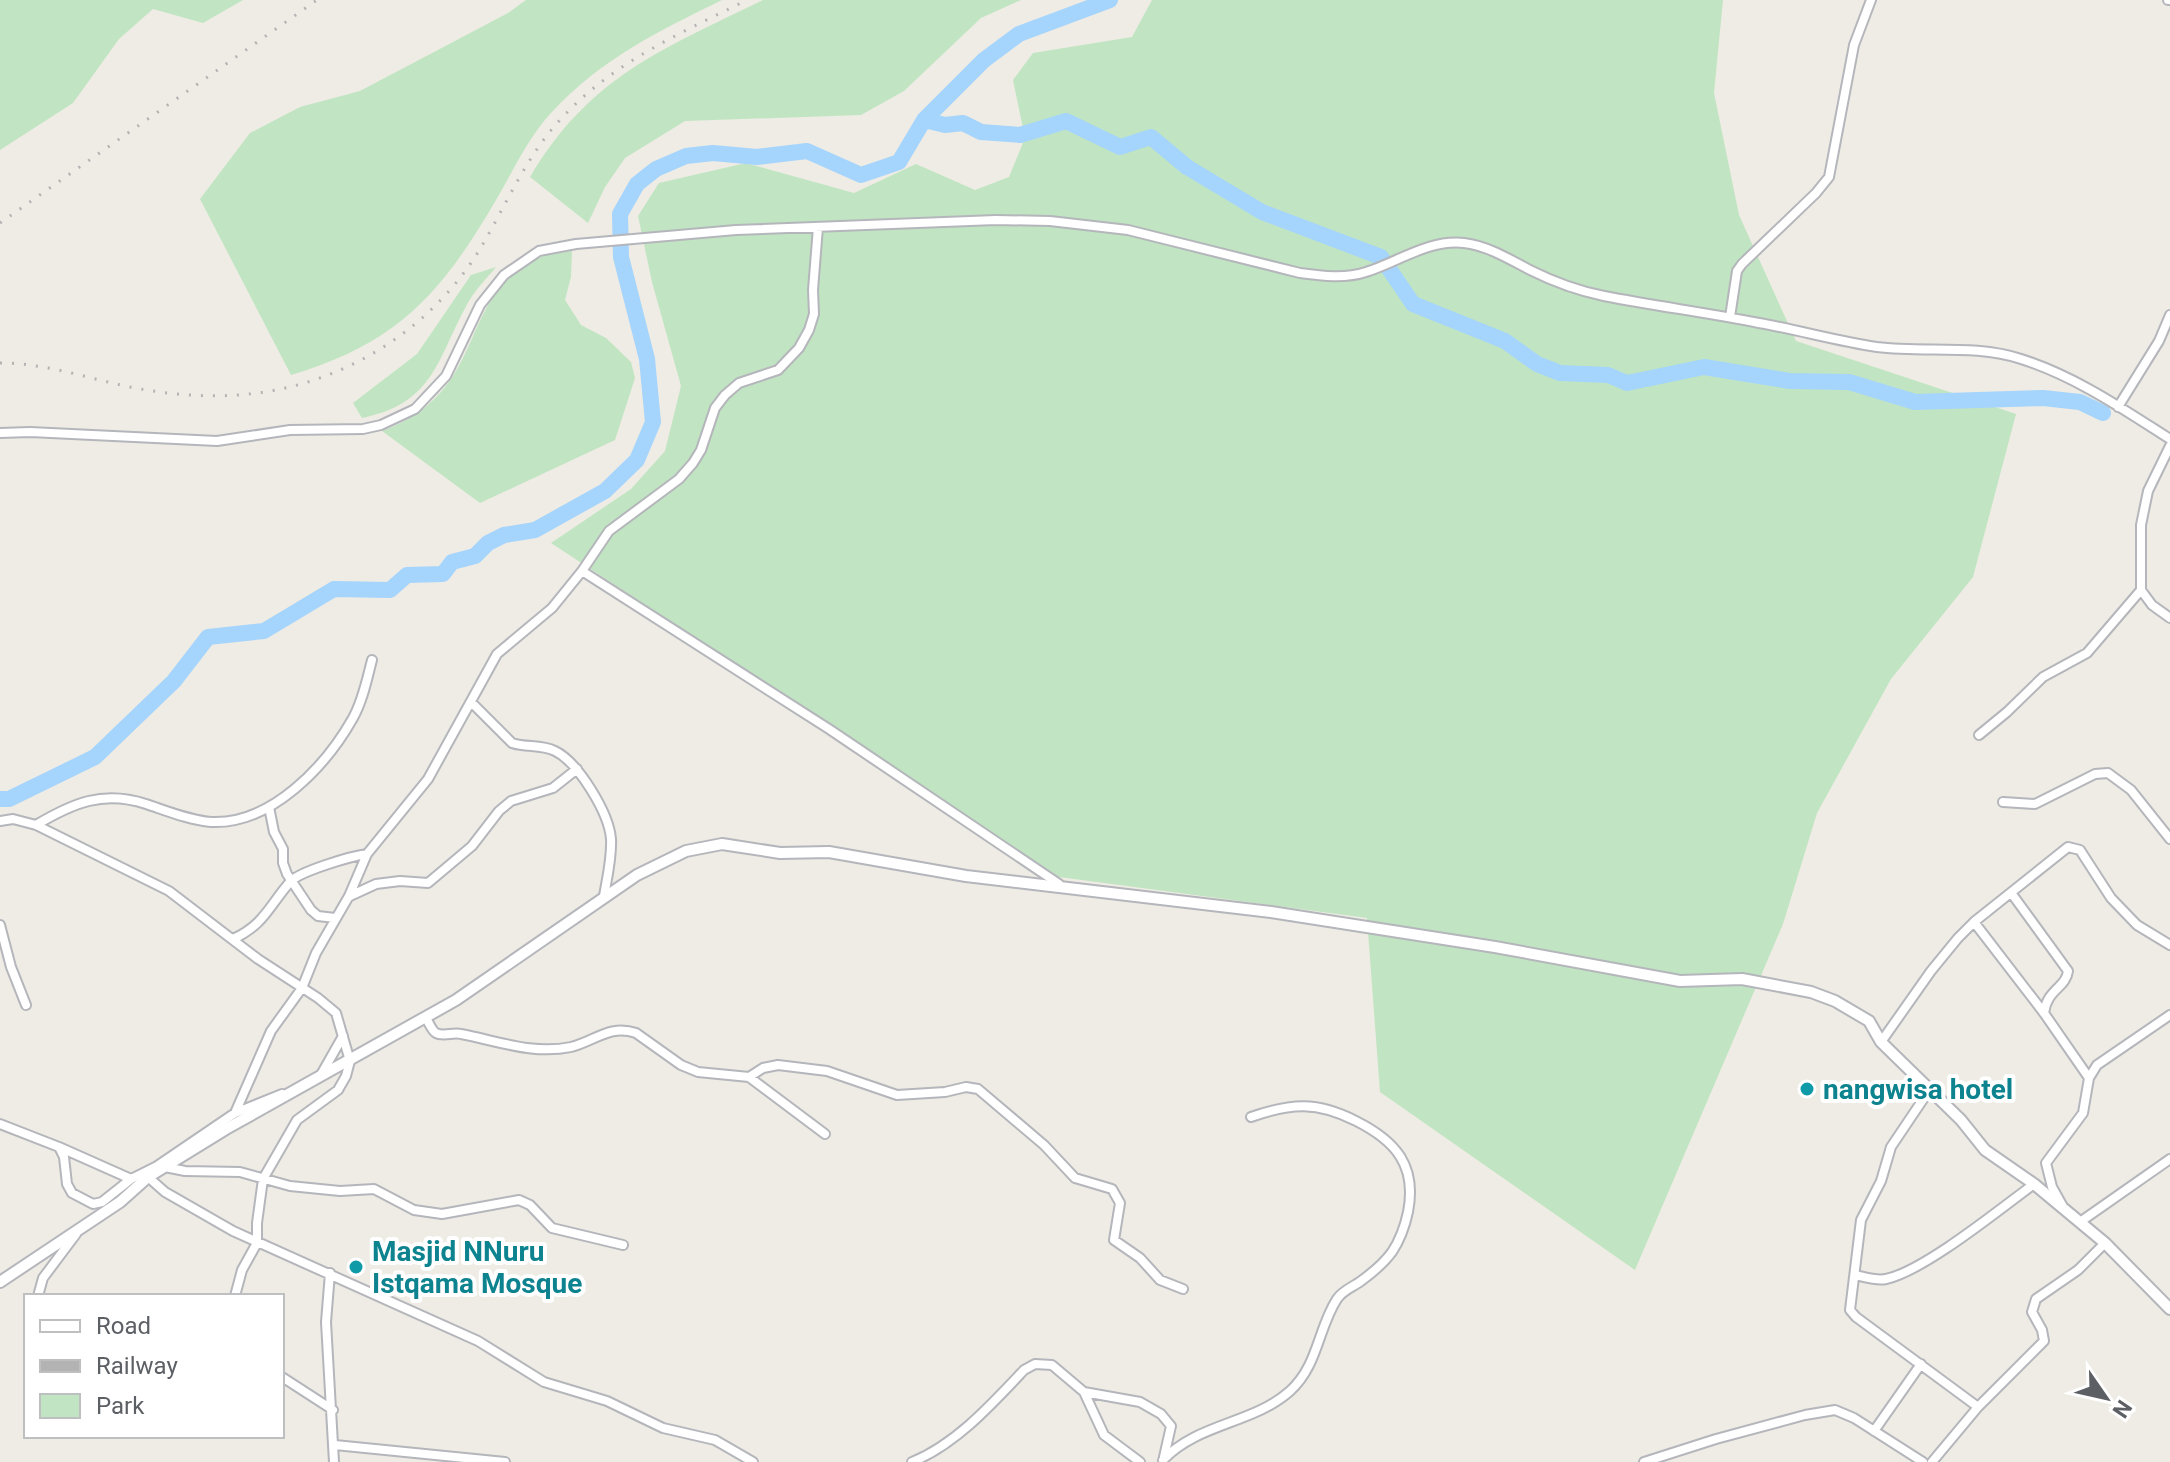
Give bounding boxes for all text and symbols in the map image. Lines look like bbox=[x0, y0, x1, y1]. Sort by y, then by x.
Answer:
place label: nangwisa hotel bbox=[1823, 1073, 2013, 1106]
marker: nangwisa hotel bbox=[1798, 1080, 1816, 1098]
place label: Masjid NNuru Istqama Mosque bbox=[372, 1235, 582, 1300]
marker: Masjid NNuru Istqama Mosque bbox=[347, 1258, 365, 1276]
legend bbox=[24, 1294, 284, 1438]
text: Road bbox=[96, 1312, 151, 1340]
text: Railway bbox=[96, 1352, 178, 1380]
north arrow bbox=[2066, 1358, 2146, 1438]
text: Park bbox=[96, 1392, 145, 1420]
text: N bbox=[2107, 1395, 2137, 1422]

